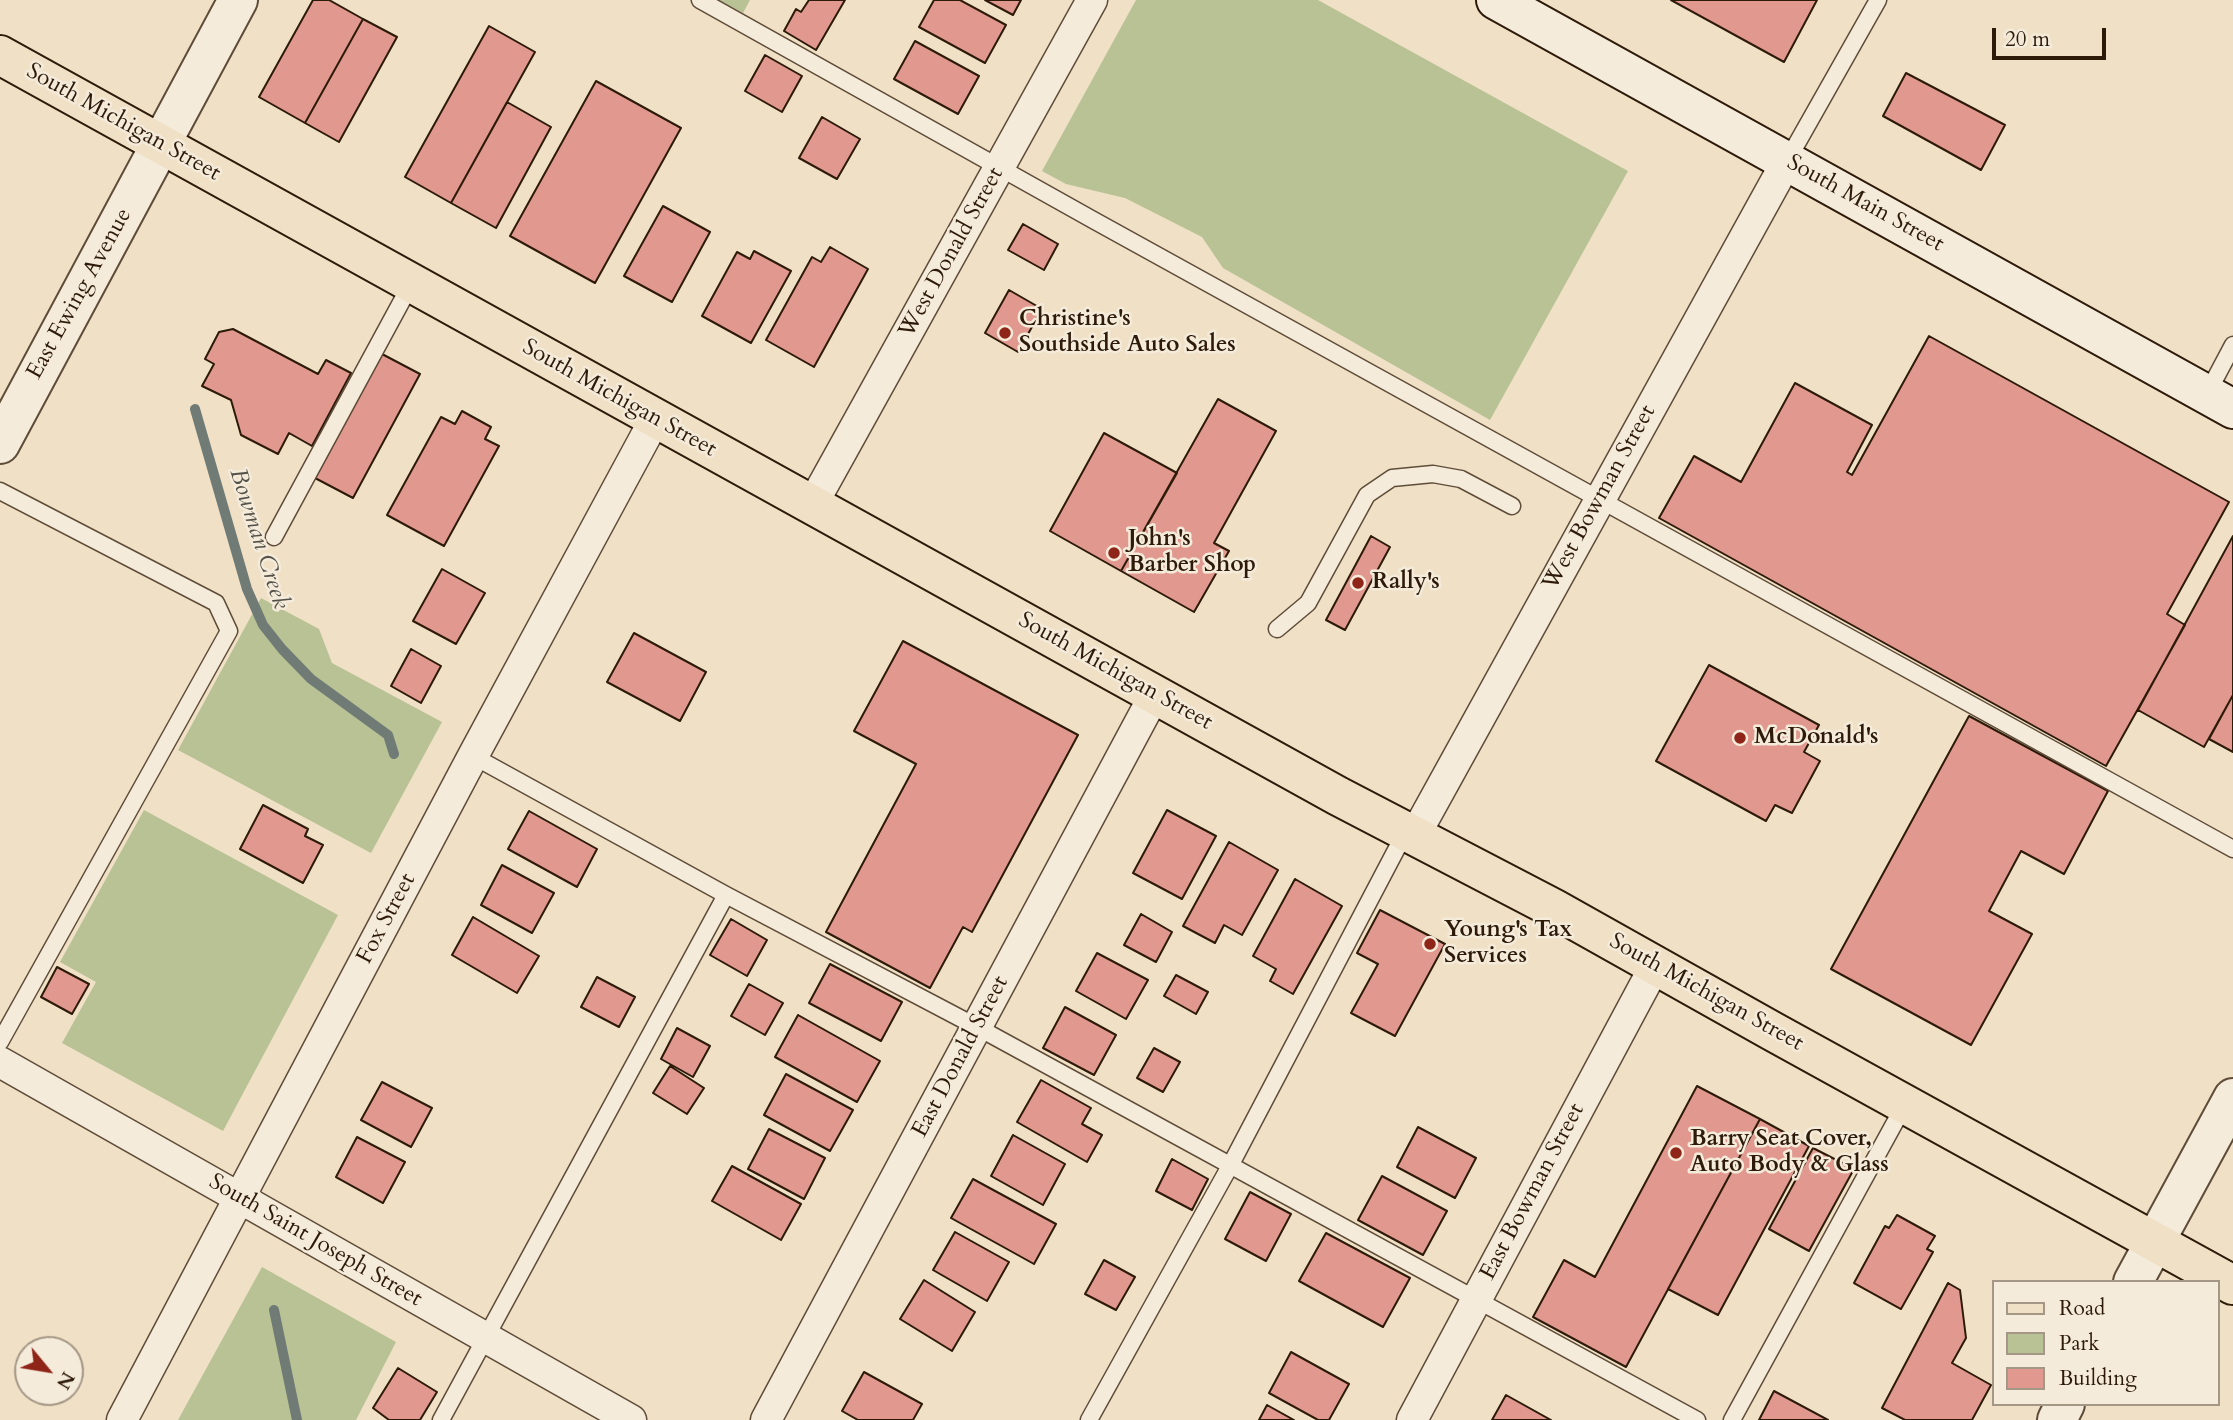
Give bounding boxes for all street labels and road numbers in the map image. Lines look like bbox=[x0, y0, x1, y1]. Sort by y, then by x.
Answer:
street label: South Michigan Street bbox=[21, 58, 225, 188]
street label: South Main Street bbox=[1782, 149, 1948, 259]
street label: West Donald Street bbox=[894, 163, 1010, 343]
street label: East Ewing Avenue bbox=[22, 204, 138, 384]
street label: South Michigan Street bbox=[517, 334, 721, 464]
street label: West Bowman Street bbox=[1538, 401, 1662, 595]
street label: South Michigan Street bbox=[1013, 607, 1217, 737]
street label: Fox Street bbox=[352, 869, 422, 969]
street label: South Michigan Street bbox=[1604, 928, 1808, 1058]
street label: East Donald Street bbox=[907, 971, 1015, 1143]
street label: East Bowman Street bbox=[1475, 1099, 1591, 1285]
street label: South Saint Joseph Street bbox=[203, 1169, 427, 1313]

